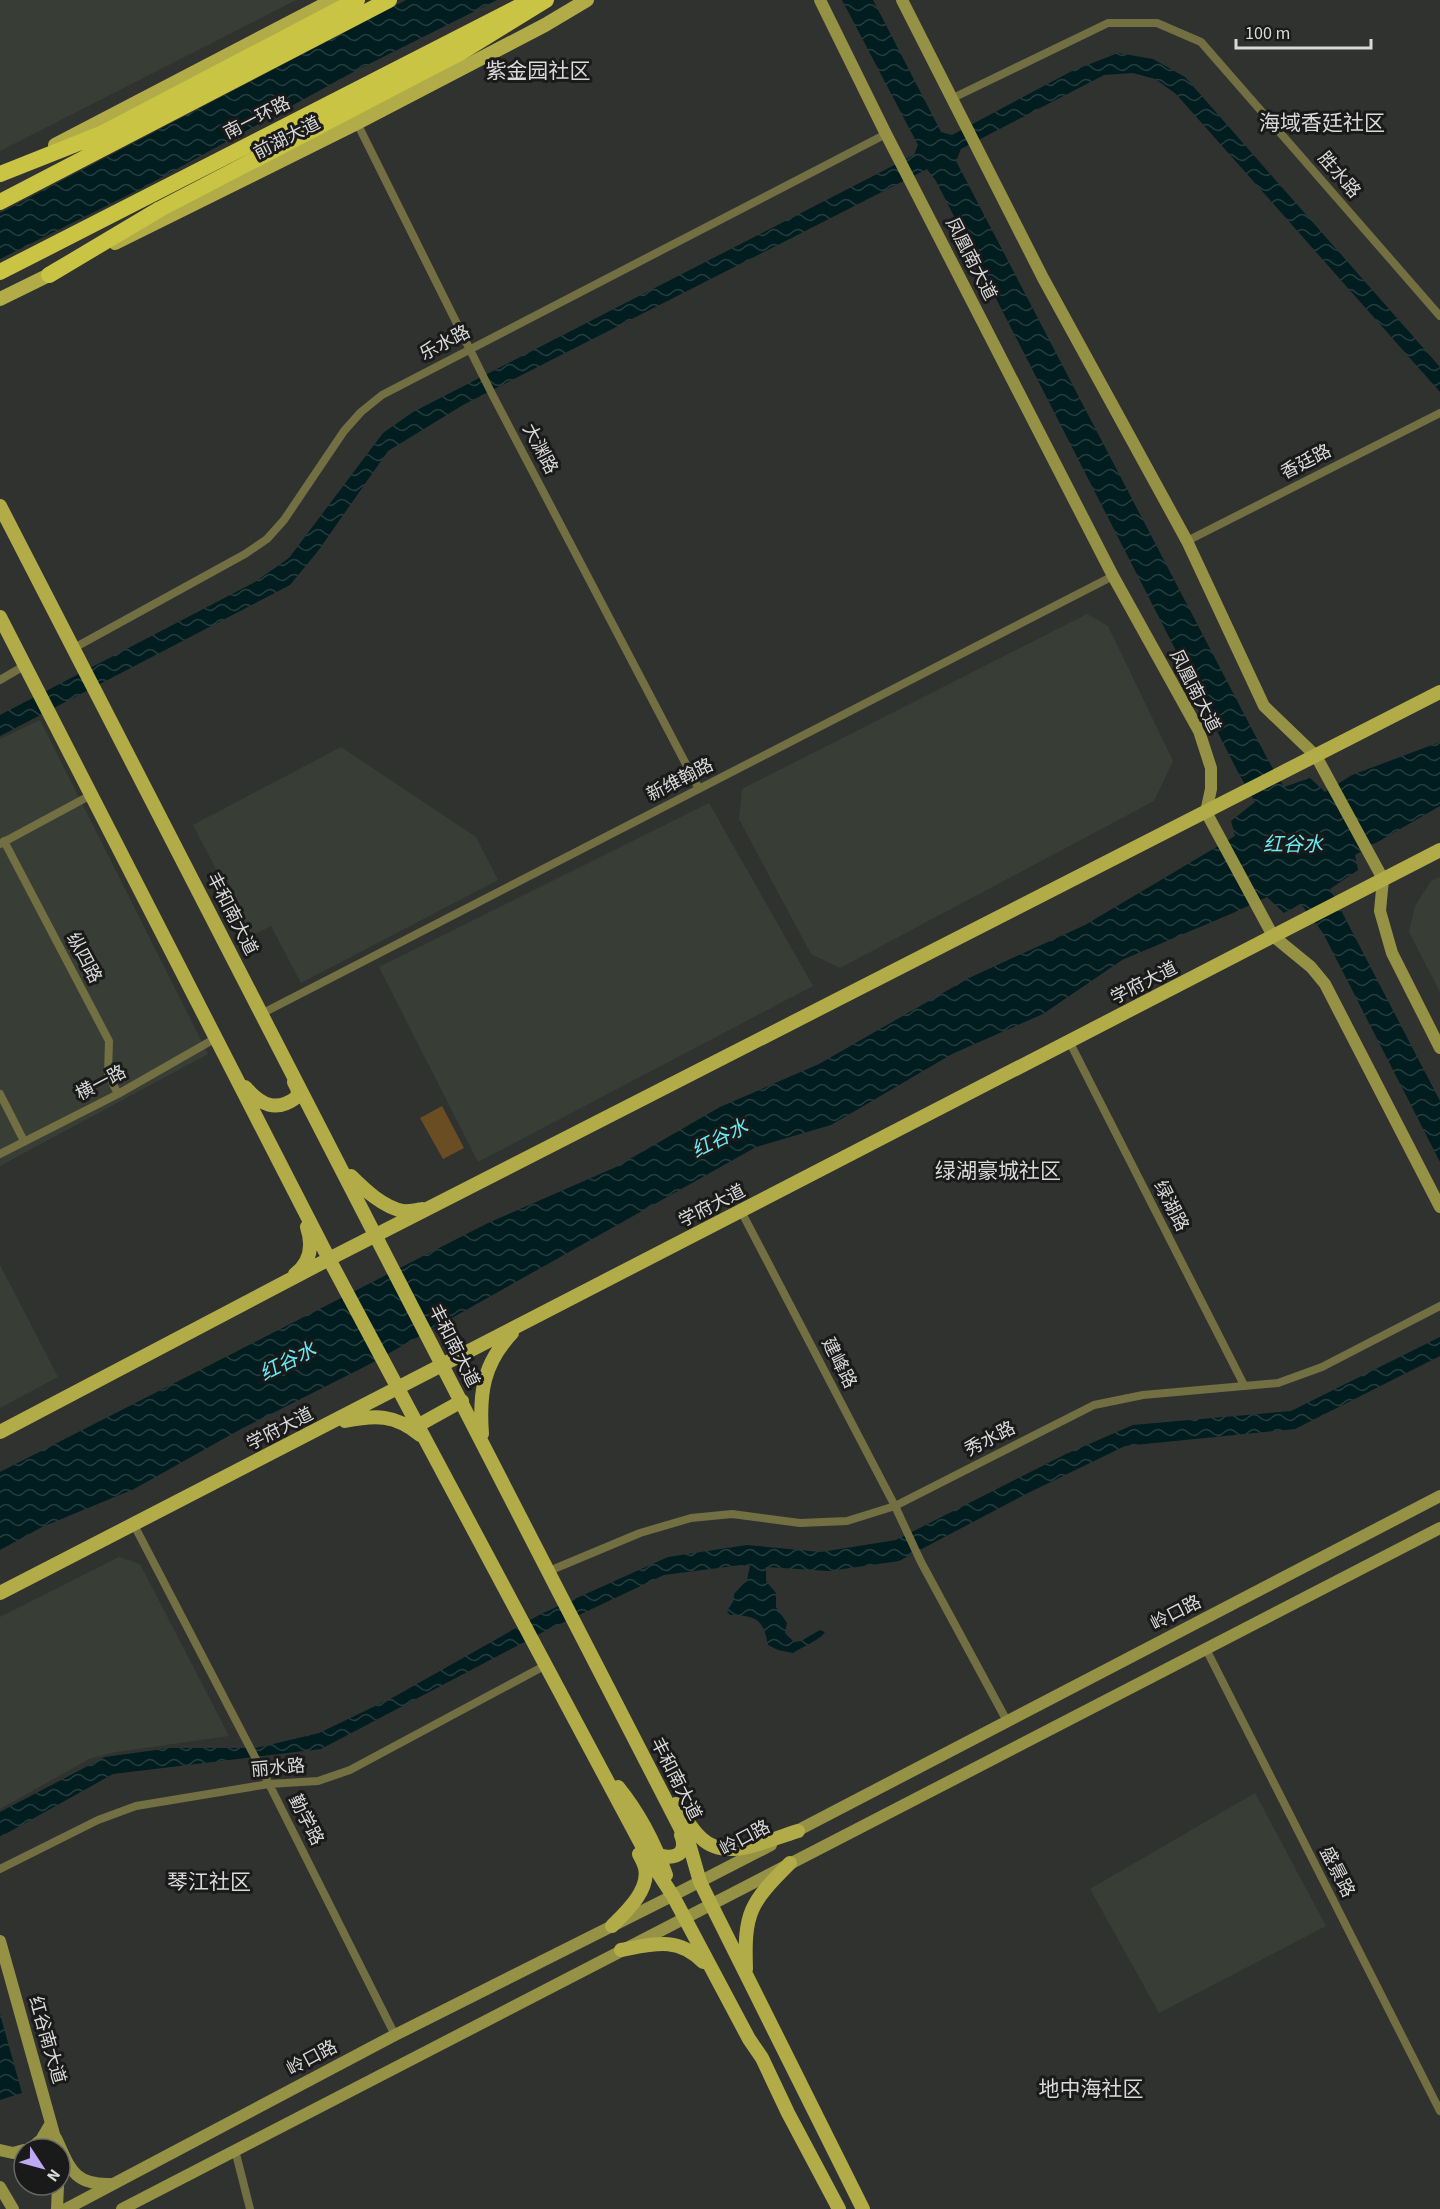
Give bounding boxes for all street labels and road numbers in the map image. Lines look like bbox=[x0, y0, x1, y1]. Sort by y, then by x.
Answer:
street label: 南一环路 bbox=[219, 91, 295, 145]
street label: 前湖大道 bbox=[249, 111, 325, 165]
street label: 胜水路 bbox=[1312, 146, 1366, 204]
street label: 凤凰南大道 bbox=[939, 213, 1003, 305]
street label: 乐水路 bbox=[415, 319, 475, 367]
street label: 大渊路 bbox=[516, 419, 564, 479]
street label: 香廷路 bbox=[1276, 439, 1336, 485]
street label: 凤凰南大道 bbox=[1163, 645, 1227, 737]
street label: 新维翰路 bbox=[642, 753, 718, 807]
street label: 丰和南大道 bbox=[200, 868, 264, 960]
street label: 纵四路 bbox=[60, 928, 108, 988]
street label: 学府大道 bbox=[1106, 956, 1182, 1010]
street label: 横一路 bbox=[71, 1059, 131, 1107]
street label: 绿湖路 bbox=[1148, 1176, 1194, 1236]
street label: 学府大道 bbox=[674, 1179, 750, 1233]
street label: 丰和南大道 bbox=[422, 1300, 486, 1392]
street label: 建峰路 bbox=[816, 1333, 862, 1393]
street label: 学府大道 bbox=[242, 1402, 318, 1456]
street label: 秀水路 bbox=[960, 1416, 1020, 1462]
street label: 岭口路 bbox=[1146, 1590, 1206, 1636]
street label: 丰和南大道 bbox=[644, 1733, 708, 1825]
street label: 丽水路 bbox=[250, 1753, 306, 1783]
street label: 勤学路 bbox=[283, 1790, 329, 1850]
street label: 岭口路 bbox=[715, 1814, 775, 1862]
street label: 盛景路 bbox=[1314, 1842, 1360, 1902]
street label: 红谷南大道 bbox=[23, 1993, 71, 2087]
street label: 岭口路 bbox=[282, 2034, 342, 2082]

